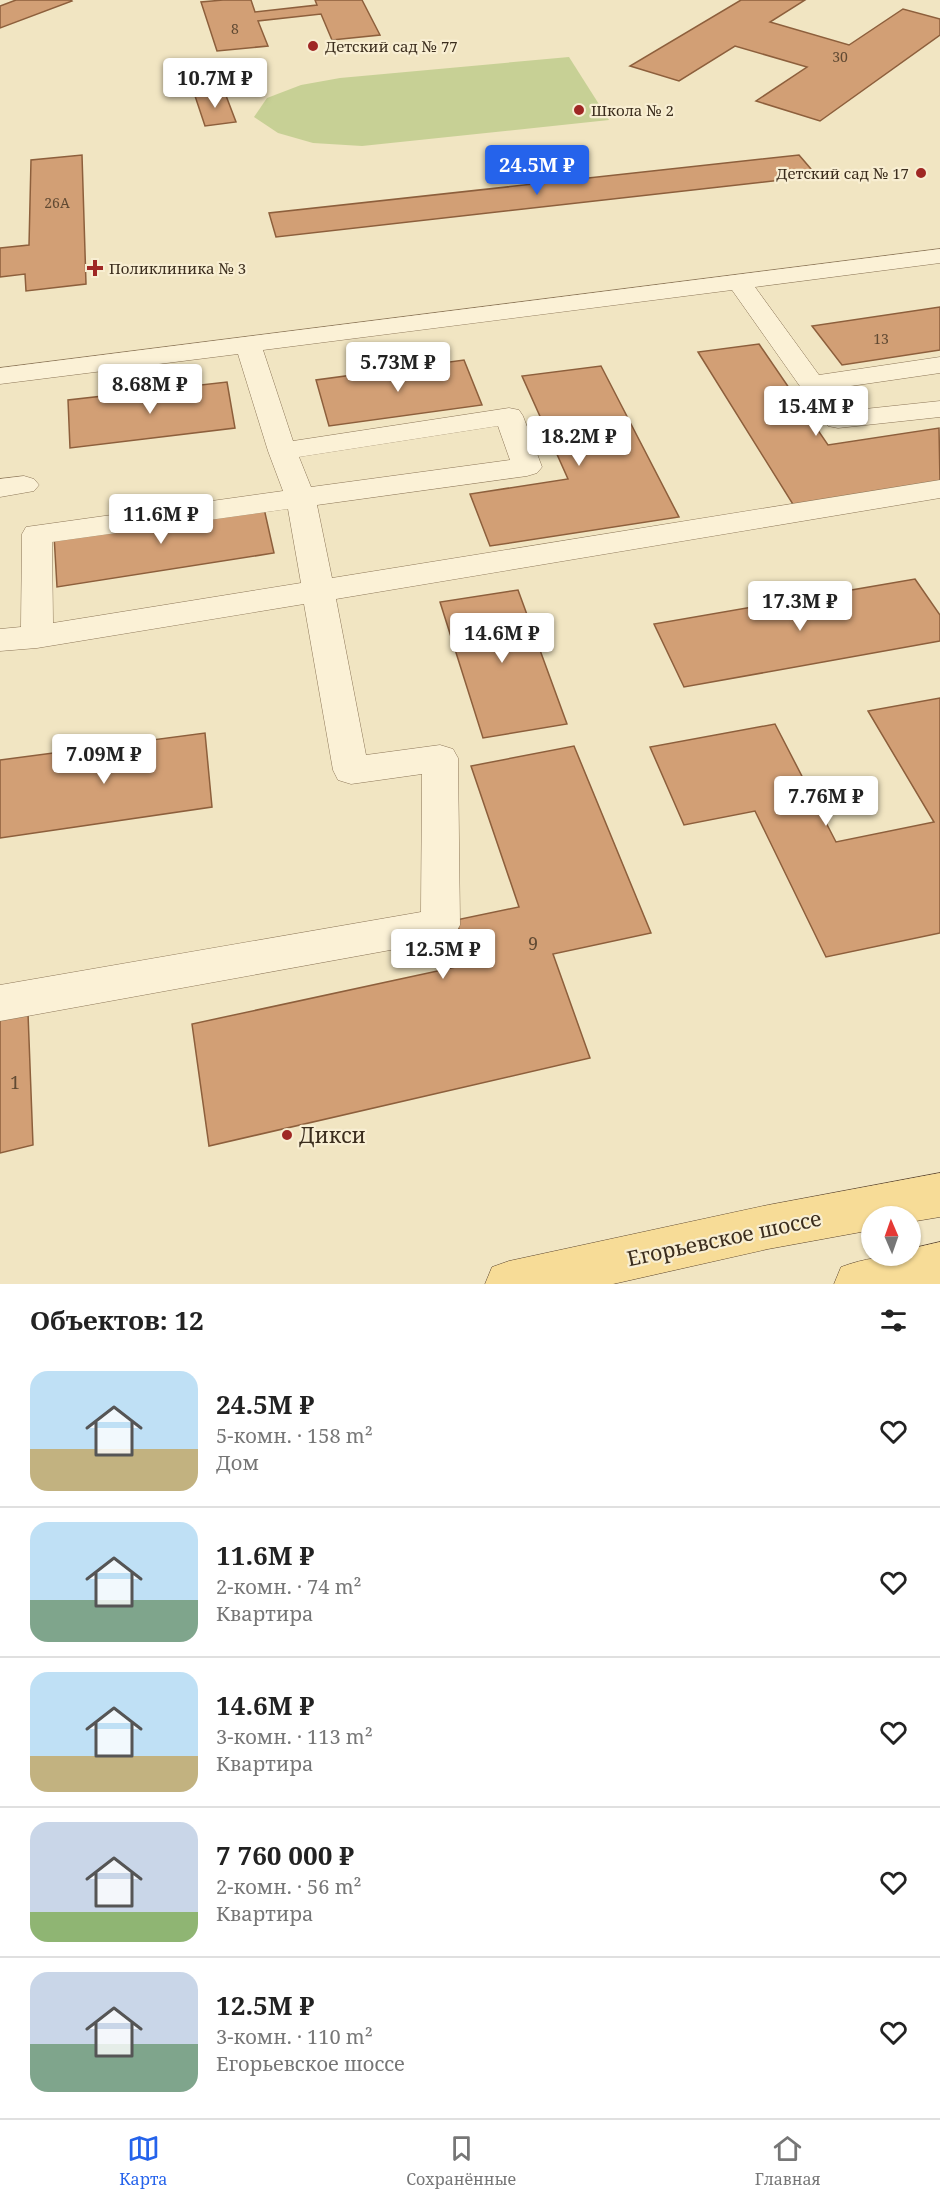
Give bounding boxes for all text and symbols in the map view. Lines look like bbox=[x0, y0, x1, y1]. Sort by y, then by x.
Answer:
house number: 8 bbox=[231, 19, 239, 38]
place label: Детский сад № 77 bbox=[325, 36, 458, 56]
marker: Детский сад № 77 bbox=[306, 39, 320, 53]
house number: 30 bbox=[832, 47, 848, 66]
pin: 10.7M ₽ bbox=[160, 58, 270, 109]
text: 10.7M ₽ bbox=[177, 64, 253, 91]
place label: Школа № 2 bbox=[591, 100, 674, 120]
marker: Школа № 2 bbox=[572, 103, 586, 117]
pin: 24.5M ₽ bbox=[482, 145, 592, 196]
text: 24.5M ₽ bbox=[499, 151, 575, 178]
place label: Детский сад № 17 bbox=[776, 163, 909, 183]
marker: Детский сад № 17 bbox=[914, 166, 928, 180]
house number: 26А bbox=[44, 193, 70, 212]
place label: Поликлиника № 3 bbox=[109, 258, 246, 278]
marker: Поликлиника № 3 bbox=[86, 259, 104, 277]
house number: 13 bbox=[873, 329, 889, 348]
pin: 5.73M ₽ bbox=[343, 342, 453, 393]
text: 5.73M ₽ bbox=[360, 348, 436, 375]
pin: 8.68M ₽ bbox=[95, 364, 205, 415]
text: 8.68M ₽ bbox=[112, 370, 188, 397]
pin: 15.4M ₽ bbox=[761, 386, 871, 437]
text: 15.4M ₽ bbox=[778, 392, 854, 419]
pin: 18.2M ₽ bbox=[524, 416, 634, 467]
text: 18.2M ₽ bbox=[541, 422, 617, 449]
pin: 11.6M ₽ bbox=[106, 494, 216, 545]
text: 11.6M ₽ bbox=[123, 500, 199, 527]
pin: 17.3M ₽ bbox=[745, 581, 855, 632]
text: 17.3M ₽ bbox=[762, 587, 838, 614]
pin: 14.6M ₽ bbox=[447, 613, 557, 664]
text: 14.6M ₽ bbox=[464, 619, 540, 646]
pin: 7.09M ₽ bbox=[49, 734, 159, 785]
text: 7.09M ₽ bbox=[66, 740, 142, 767]
pin: 7.76M ₽ bbox=[771, 776, 881, 827]
text: 7.76M ₽ bbox=[788, 782, 864, 809]
pin: 12.5M ₽ bbox=[388, 929, 498, 980]
house number: 9 bbox=[528, 931, 538, 955]
text: 12.5M ₽ bbox=[405, 935, 481, 962]
house number: 1 bbox=[10, 1070, 20, 1094]
place label: Дикси bbox=[299, 1121, 366, 1149]
marker: Дикси bbox=[280, 1128, 294, 1142]
street label: Егорьевское шоссе bbox=[624, 1204, 824, 1272]
north arrow bbox=[861, 1206, 921, 1266]
map controls bbox=[861, 1206, 921, 1266]
text: Объектов: 12 bbox=[30, 1302, 204, 1338]
icon: filters bbox=[877, 1304, 910, 1337]
text: 24.5M ₽ bbox=[216, 1386, 315, 1422]
icon: home bbox=[78, 1395, 150, 1467]
icon: heart bbox=[877, 1415, 910, 1448]
text: 5-комн. · 158 m² bbox=[216, 1422, 373, 1449]
text: Дом bbox=[216, 1449, 259, 1476]
text: 11.6M ₽ bbox=[216, 1537, 315, 1573]
icon: home bbox=[78, 1546, 150, 1618]
icon: heart bbox=[877, 1566, 910, 1599]
text: 2-комн. · 74 m² bbox=[216, 1573, 362, 1600]
text: Квартира bbox=[216, 1600, 313, 1627]
text: 14.6M ₽ bbox=[216, 1687, 315, 1723]
icon: home bbox=[78, 1696, 150, 1768]
icon: heart bbox=[877, 1716, 910, 1749]
text: 3-комн. · 113 m² bbox=[216, 1723, 373, 1750]
text: Квартира bbox=[216, 1750, 313, 1777]
text: 7 760 000 ₽ bbox=[216, 1837, 354, 1873]
icon: home bbox=[78, 1846, 150, 1918]
icon: heart bbox=[877, 1866, 910, 1899]
text: 2-комн. · 56 m² bbox=[216, 1873, 362, 1900]
text: Квартира bbox=[216, 1900, 313, 1927]
text: 12.5M ₽ bbox=[216, 1987, 315, 2023]
icon: home bbox=[78, 1996, 150, 2068]
icon: heart bbox=[877, 2016, 910, 2049]
text: 3-комн. · 110 m² bbox=[216, 2023, 373, 2050]
text: Егорьевское шоссе bbox=[216, 2050, 405, 2077]
tab: Карта bbox=[119, 2132, 168, 2190]
tab: Сохранённые bbox=[406, 2132, 516, 2190]
tab: Главная bbox=[755, 2132, 821, 2190]

